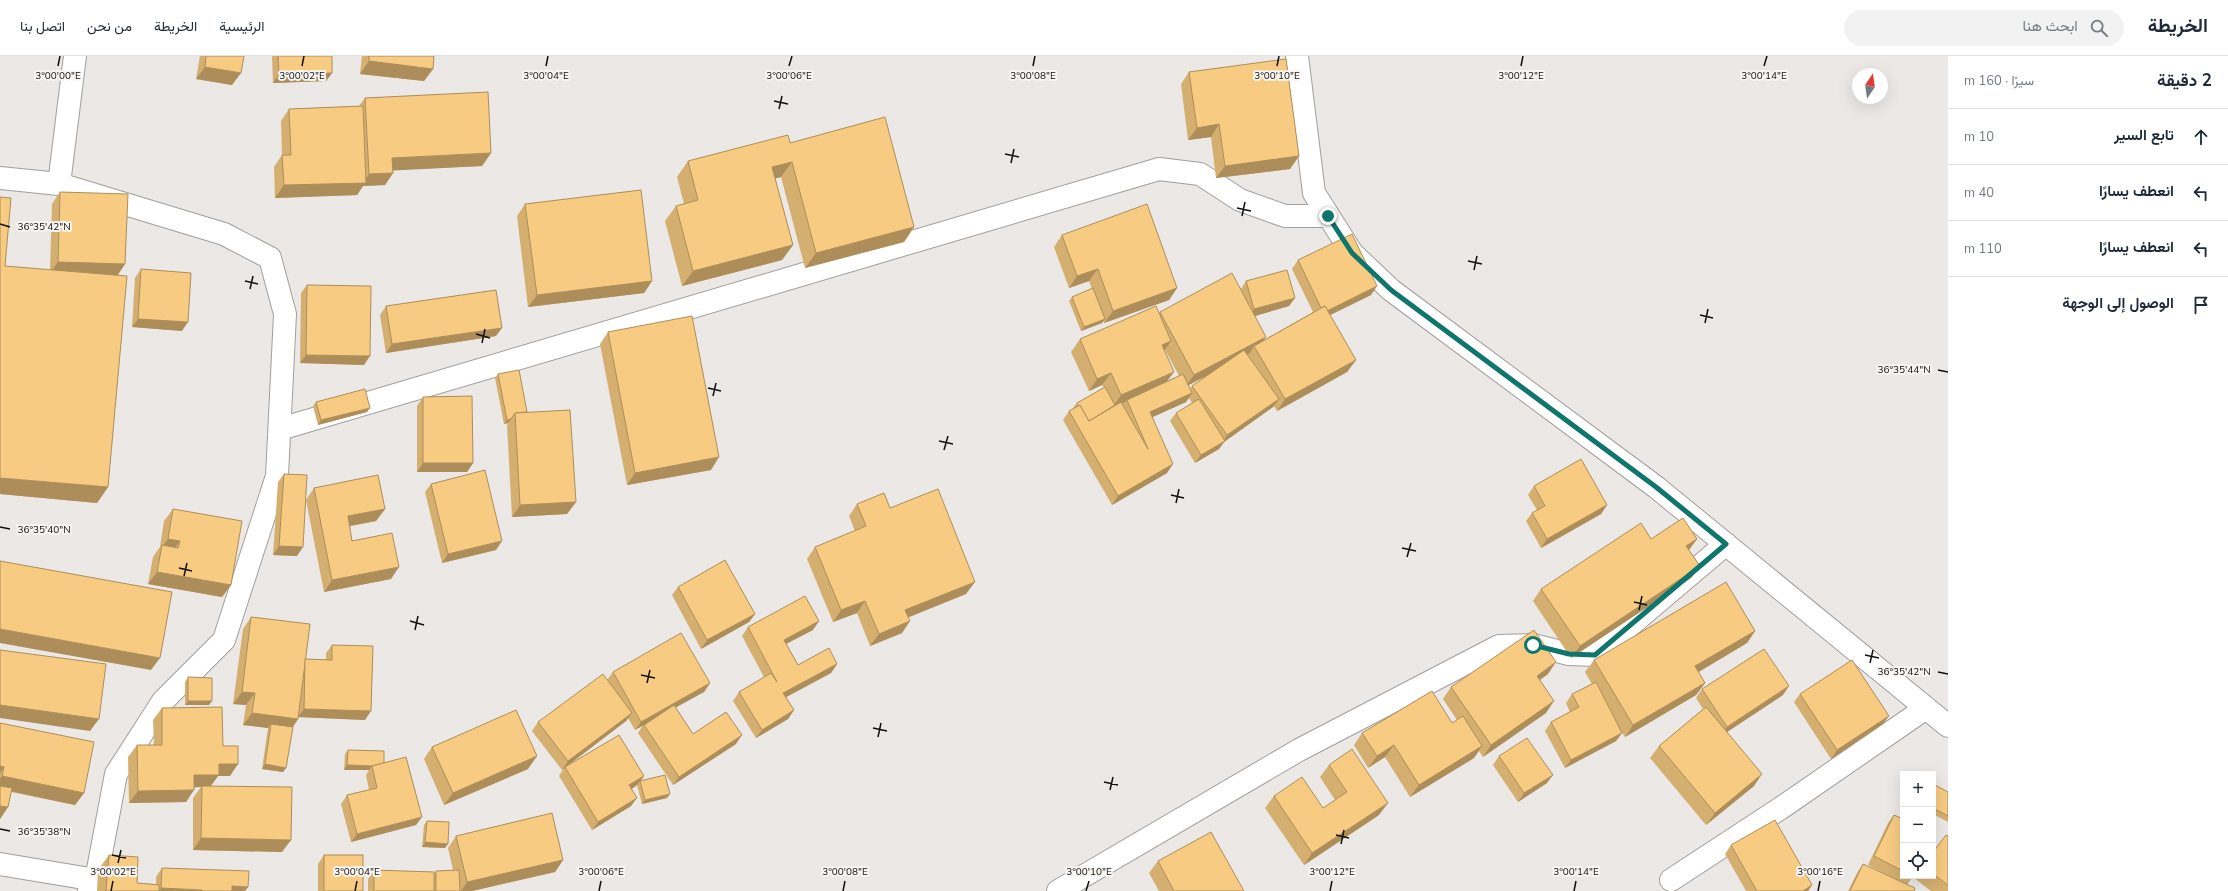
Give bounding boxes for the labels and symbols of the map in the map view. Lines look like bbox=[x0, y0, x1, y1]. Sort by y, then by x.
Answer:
north arrow bbox=[1852, 68, 1888, 104]
text: 3°00'00"E bbox=[35, 69, 81, 83]
text: 3°00'02"E bbox=[279, 69, 325, 83]
text: 3°00'04"E bbox=[523, 69, 569, 83]
text: 3°00'06"E bbox=[766, 69, 812, 83]
text: 3°00'08"E bbox=[1010, 69, 1056, 83]
text: 3°00'10"E bbox=[1254, 69, 1300, 83]
text: 3°00'12"E bbox=[1498, 69, 1544, 83]
text: 3°00'14"E bbox=[1741, 69, 1787, 83]
route end bbox=[1319, 207, 1337, 225]
text: 36°35'42"N bbox=[17, 220, 71, 234]
text: 36°35'44"N bbox=[1877, 363, 1931, 377]
text: 36°35'40"N bbox=[17, 523, 71, 537]
route start bbox=[1524, 636, 1542, 654]
text: 36°35'42"N bbox=[1877, 665, 1931, 679]
text: 36°35'38"N bbox=[17, 825, 71, 839]
text: 3°00'02"E bbox=[90, 865, 136, 879]
text: 3°00'04"E bbox=[334, 865, 380, 879]
text: 3°00'06"E bbox=[578, 865, 624, 879]
text: 3°00'08"E bbox=[822, 865, 868, 879]
text: 3°00'10"E bbox=[1066, 865, 1112, 879]
text: 3°00'12"E bbox=[1309, 865, 1355, 879]
text: 3°00'14"E bbox=[1553, 865, 1599, 879]
text: 3°00'16"E bbox=[1797, 865, 1843, 879]

